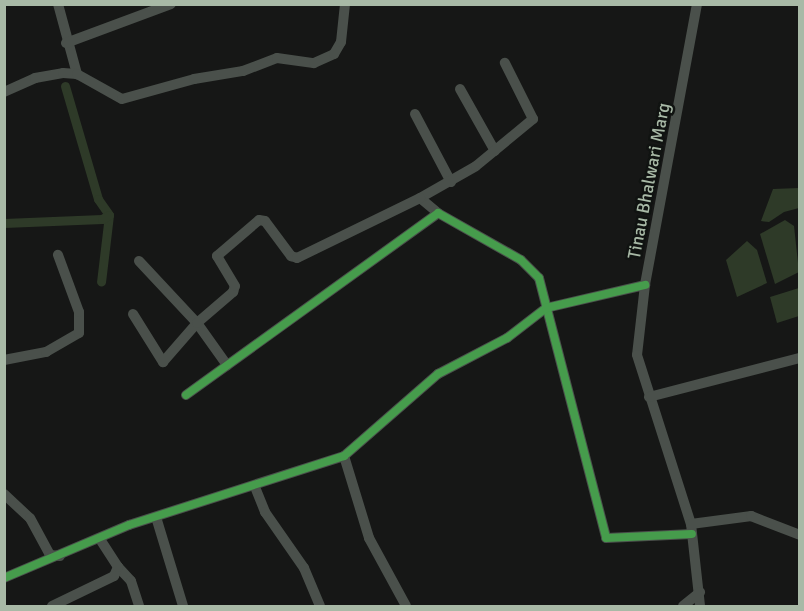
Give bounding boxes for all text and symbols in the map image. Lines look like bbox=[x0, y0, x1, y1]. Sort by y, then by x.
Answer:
street label: Tinau Bhalwari Marg bbox=[623, 101, 675, 261]

